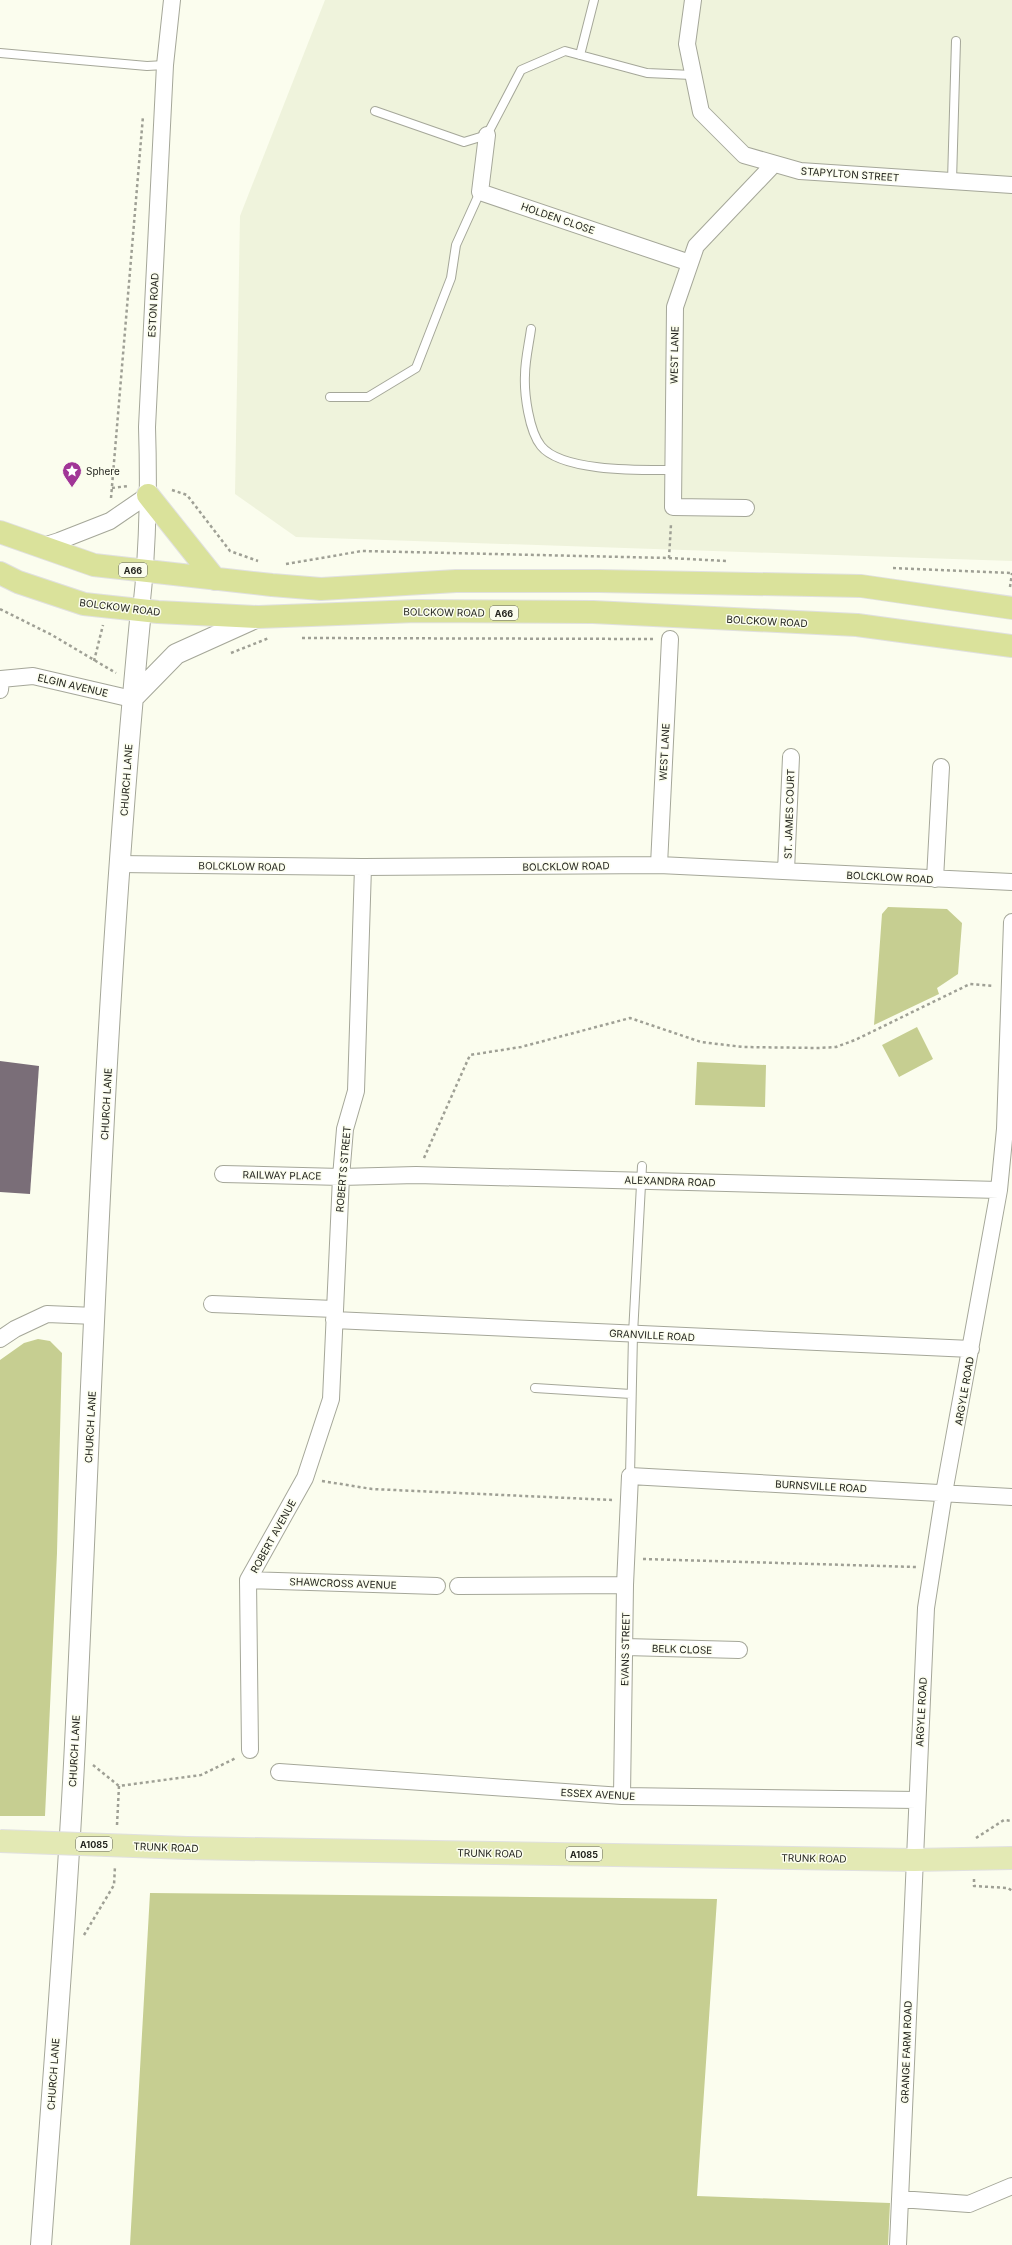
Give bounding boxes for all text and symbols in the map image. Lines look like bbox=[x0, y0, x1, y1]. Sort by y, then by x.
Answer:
street label: STAPYLTON STREET bbox=[800, 165, 900, 183]
street label: HOLDEN CLOSE bbox=[520, 200, 596, 236]
street label: ESTON ROAD bbox=[145, 273, 161, 337]
street label: WEST LANE bbox=[667, 326, 681, 384]
place icon: Sphere bbox=[61, 460, 83, 488]
place label: Sphere bbox=[86, 465, 120, 477]
road number: A66 bbox=[119, 563, 147, 577]
street label: BOLCKOW ROAD bbox=[79, 596, 161, 618]
street label: BOLCKOW ROAD bbox=[403, 605, 485, 619]
road number: A66 bbox=[490, 606, 518, 620]
street label: BOLCKOW ROAD bbox=[726, 613, 808, 629]
street label: ELGIN AVENUE bbox=[37, 671, 109, 699]
street label: WEST LANE bbox=[656, 723, 672, 781]
street label: CHURCH LANE bbox=[117, 744, 135, 816]
street label: ST. JAMES COURT bbox=[781, 769, 797, 859]
street label: BOLCKLOW ROAD bbox=[198, 859, 286, 873]
street label: BOLCKLOW ROAD bbox=[522, 859, 610, 873]
street label: BOLCKLOW ROAD bbox=[846, 869, 934, 885]
street label: CHURCH LANE bbox=[98, 1068, 114, 1140]
street label: ROBERTS STREET bbox=[333, 1125, 353, 1213]
street label: RAILWAY PLACE bbox=[243, 1168, 321, 1182]
street label: ALEXANDRA ROAD bbox=[624, 1173, 716, 1189]
street label: GRANVILLE ROAD bbox=[609, 1327, 695, 1343]
street label: ARGYLE ROAD bbox=[952, 1356, 976, 1426]
street label: CHURCH LANE bbox=[82, 1391, 98, 1463]
street label: BURNSVILLE ROAD bbox=[775, 1478, 867, 1494]
street label: ROBERT AVENUE bbox=[248, 1497, 298, 1575]
street label: SHAWCROSS AVENUE bbox=[289, 1575, 397, 1591]
street label: EVANS STREET bbox=[618, 1612, 632, 1686]
street label: BELK CLOSE bbox=[652, 1642, 712, 1656]
street label: ARGYLE ROAD bbox=[913, 1677, 929, 1747]
street label: CHURCH LANE bbox=[66, 1715, 82, 1787]
street label: ESSEX AVENUE bbox=[560, 1786, 636, 1802]
road number: A1085 bbox=[76, 1837, 112, 1851]
street label: TRUNK ROAD bbox=[133, 1840, 199, 1854]
street label: TRUNK ROAD bbox=[457, 1846, 523, 1860]
road number: A1085 bbox=[566, 1847, 602, 1861]
street label: TRUNK ROAD bbox=[781, 1851, 847, 1865]
street label: GRANGE FARM ROAD bbox=[898, 2000, 914, 2104]
street label: CHURCH LANE bbox=[44, 2038, 62, 2110]

